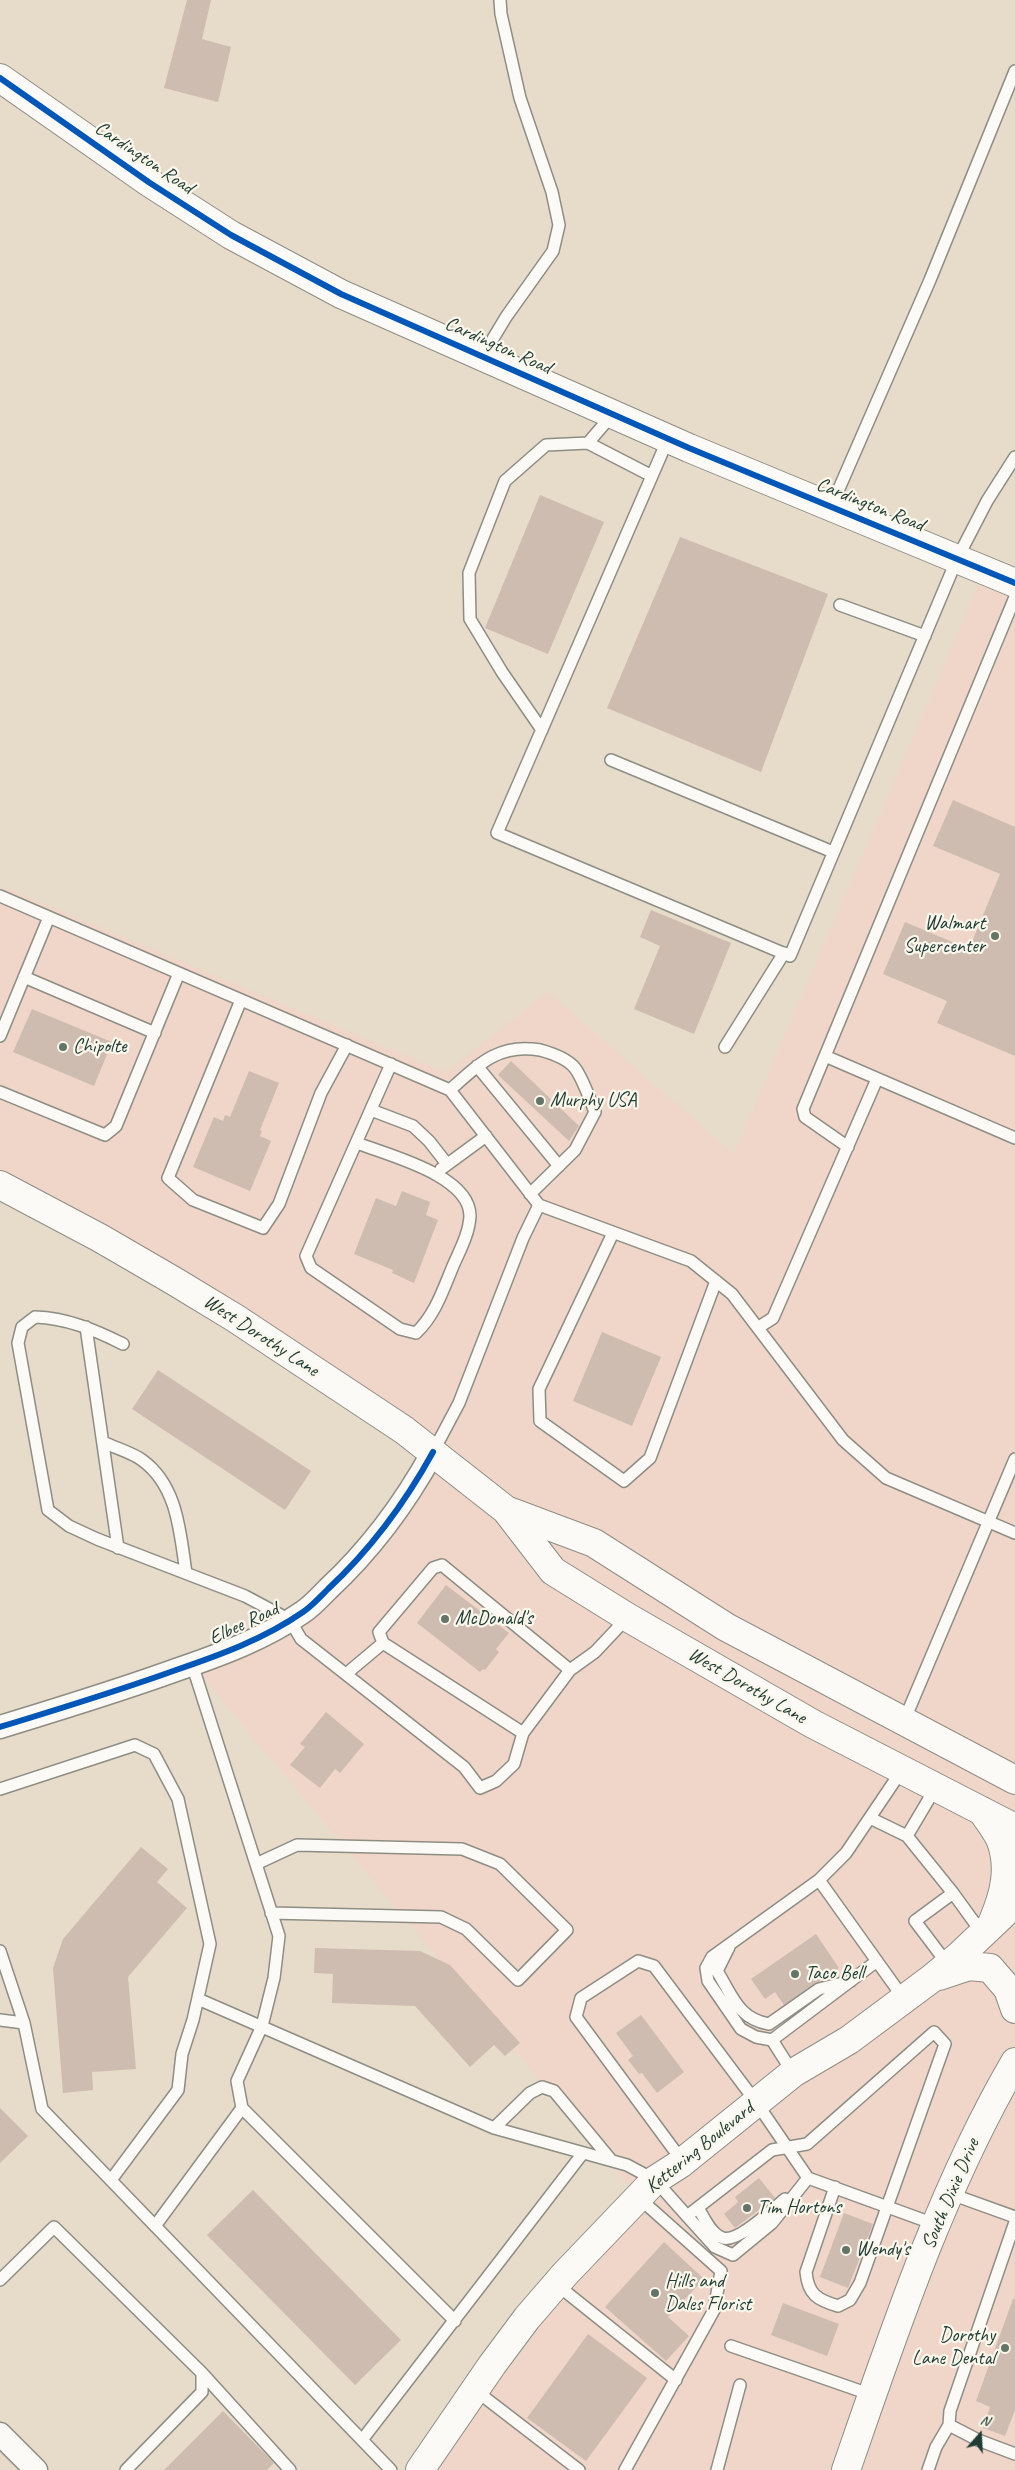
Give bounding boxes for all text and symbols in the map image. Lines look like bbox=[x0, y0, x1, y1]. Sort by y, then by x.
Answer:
street label: Cardington Road bbox=[90, 116, 198, 200]
street label: Cardington Road bbox=[441, 312, 555, 380]
street label: Cardington Road bbox=[813, 473, 927, 537]
place label: Walmart Supercenter bbox=[904, 912, 985, 959]
marker: Walmart Supercenter bbox=[989, 930, 1001, 942]
place label: Chipolte bbox=[73, 1035, 127, 1059]
marker: Chipolte bbox=[57, 1041, 69, 1053]
place label: Murphy USA bbox=[550, 1089, 636, 1113]
marker: Murphy USA bbox=[534, 1095, 546, 1107]
street label: West Dorothy Lane bbox=[199, 1290, 323, 1382]
street label: Elbee Road bbox=[205, 1597, 283, 1651]
place label: McDonald's bbox=[455, 1607, 533, 1631]
marker: McDonald's bbox=[439, 1613, 451, 1625]
street label: West Dorothy Lane bbox=[684, 1642, 810, 1730]
place label: Taco Bell bbox=[805, 1962, 864, 1986]
marker: Taco Bell bbox=[789, 1968, 801, 1980]
street label: Kettering Boulevard bbox=[641, 2097, 759, 2199]
street label: South Dixie Drive bbox=[917, 2135, 985, 2253]
place label: Tim Hortons bbox=[757, 2196, 841, 2220]
marker: Tim Hortons bbox=[741, 2202, 753, 2214]
place label: Wendy's bbox=[856, 2238, 910, 2262]
marker: Wendy's bbox=[840, 2244, 852, 2256]
place label: Hills and Dales Florist bbox=[665, 2270, 751, 2317]
marker: Hills and Dales Florist bbox=[649, 2287, 661, 2299]
place label: Dorothy Lane Dental bbox=[912, 2324, 995, 2371]
marker: Dorothy Lane Dental bbox=[999, 2342, 1011, 2354]
north arrow bbox=[955, 2410, 1005, 2460]
text: N bbox=[978, 2411, 992, 2430]

